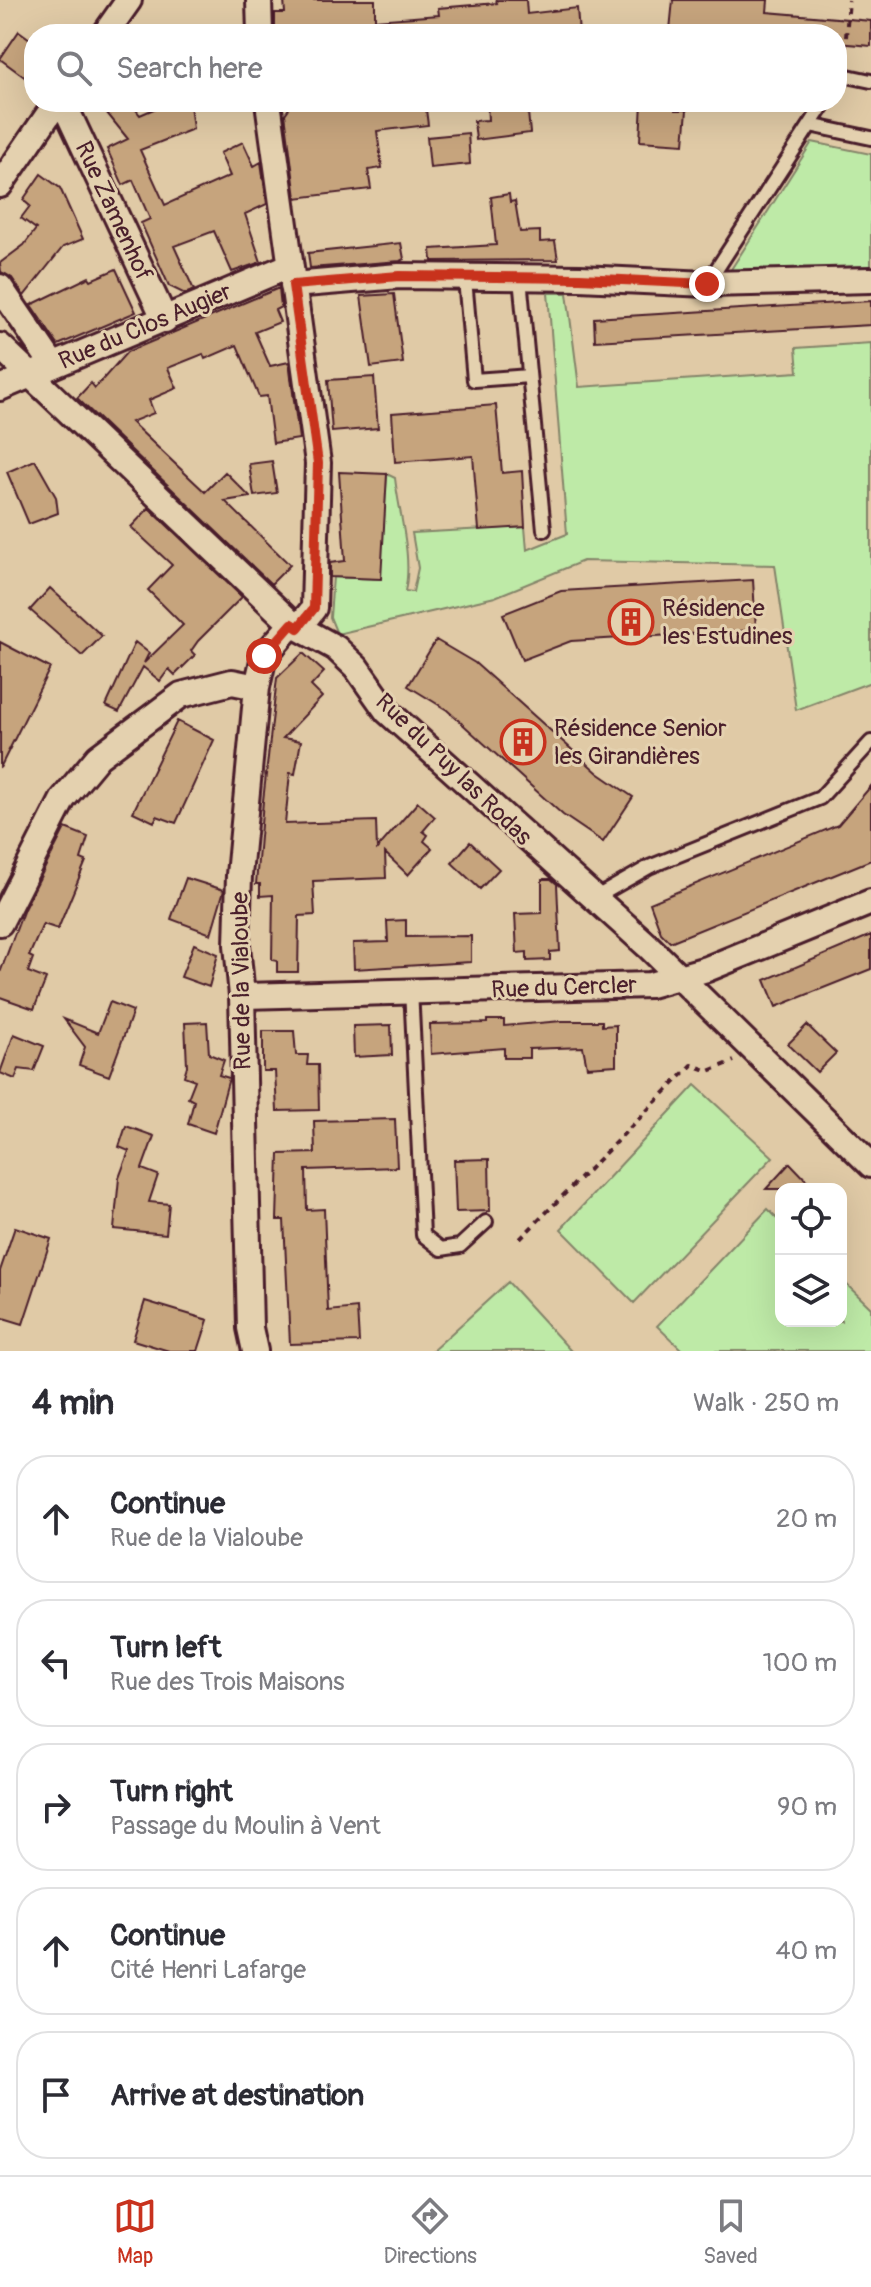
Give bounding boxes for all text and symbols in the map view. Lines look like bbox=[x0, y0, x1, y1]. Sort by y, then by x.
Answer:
search box bbox=[24, 24, 847, 112]
icon: search bbox=[52, 46, 96, 90]
text: Search here bbox=[116, 50, 263, 87]
street label: Rue Zamenhof bbox=[69, 137, 159, 286]
route end bbox=[689, 266, 725, 302]
street label: Rue du Clos Augier bbox=[54, 277, 236, 376]
place label: Résidence les Estudines bbox=[662, 594, 793, 651]
building icon: Résidence les Estudines bbox=[607, 598, 655, 646]
route start bbox=[246, 638, 282, 674]
street label: Rue du Puy las Rodas bbox=[369, 687, 538, 852]
place label: Résidence Senior les Girandières bbox=[554, 714, 727, 771]
building icon: Résidence Senior les Girandières bbox=[499, 718, 547, 766]
street label: Rue de la Vialoube bbox=[225, 891, 258, 1070]
street label: Rue du Cercler bbox=[491, 970, 638, 1005]
map controls bbox=[775, 1183, 847, 1327]
button: locate bbox=[775, 1183, 847, 1255]
button: layers bbox=[775, 1255, 847, 1327]
text: 4 min bbox=[32, 1382, 114, 1425]
text: Walk · 250 m bbox=[693, 1387, 839, 1419]
text: Continue bbox=[110, 1485, 225, 1522]
icon: ahead bbox=[34, 1497, 78, 1541]
text: 20 m bbox=[776, 1503, 837, 1535]
text: Rue de la Vialoube bbox=[110, 1522, 303, 1554]
text: Turn left bbox=[110, 1629, 221, 1666]
icon: left bbox=[34, 1641, 78, 1685]
text: 100 m bbox=[763, 1647, 837, 1679]
text: Rue des Trois Maisons bbox=[110, 1666, 345, 1698]
text: Turn right bbox=[110, 1773, 233, 1810]
icon: right bbox=[34, 1785, 78, 1829]
text: 90 m bbox=[777, 1791, 837, 1823]
text: Passage du Moulin à Vent bbox=[110, 1810, 381, 1842]
text: Continue bbox=[110, 1917, 225, 1954]
icon: ahead bbox=[34, 1929, 78, 1973]
text: 40 m bbox=[775, 1935, 837, 1967]
text: Cité Henri Lafarge bbox=[110, 1954, 306, 1986]
icon: arrive bbox=[34, 2073, 78, 2117]
text: Arrive at destination bbox=[110, 2077, 364, 2114]
tab: Map bbox=[113, 2194, 157, 2270]
tab: Directions bbox=[384, 2194, 477, 2270]
tab: Saved bbox=[703, 2194, 758, 2270]

